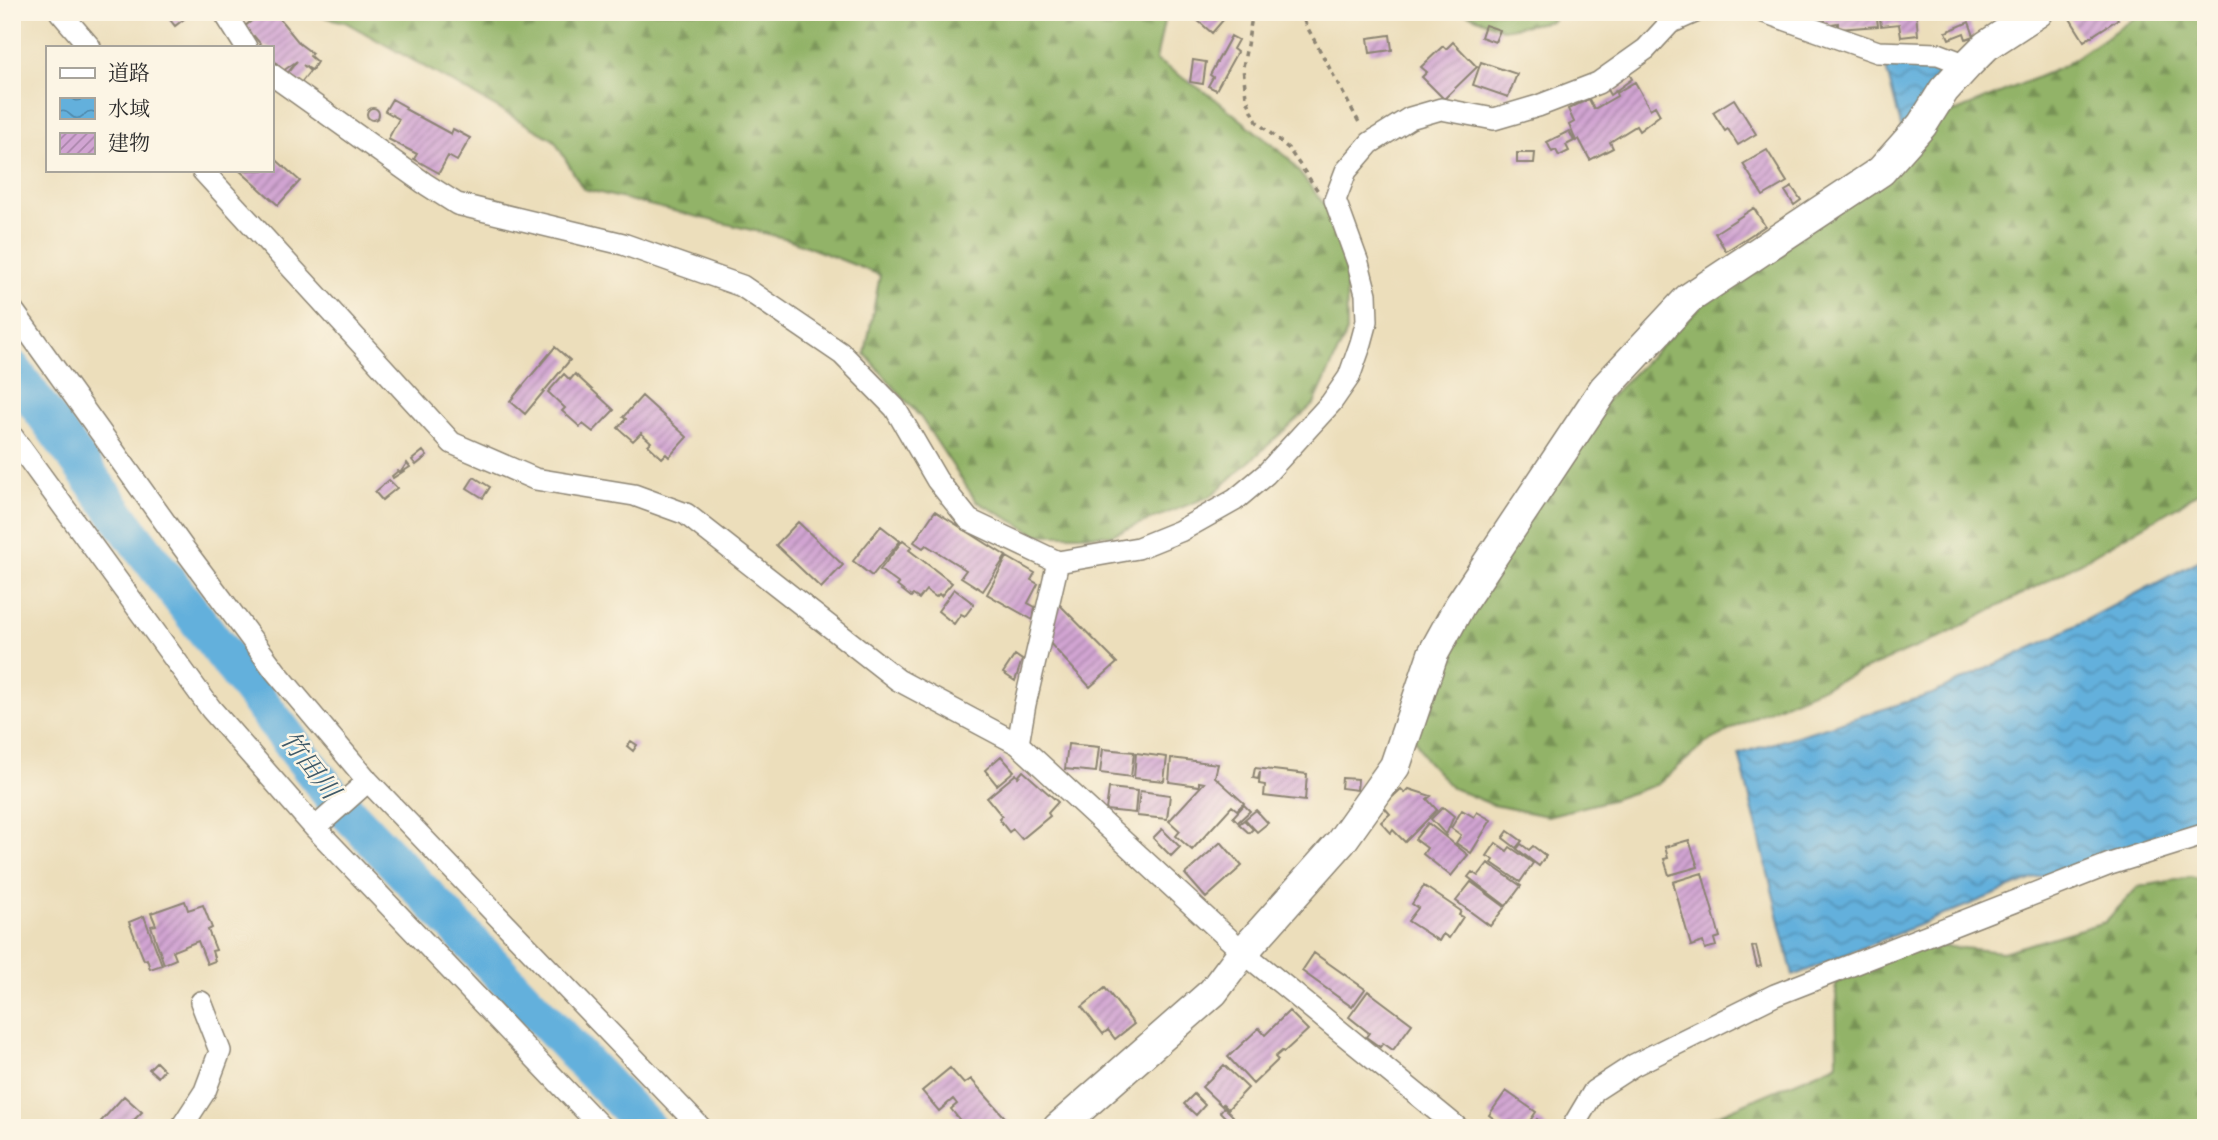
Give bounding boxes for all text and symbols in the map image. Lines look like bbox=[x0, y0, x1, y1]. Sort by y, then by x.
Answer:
legend bbox=[46, 46, 273, 172]
text: 道路 bbox=[108, 59, 150, 88]
text: 水域 bbox=[108, 95, 150, 124]
text: 建物 bbox=[108, 129, 150, 158]
water label: 竹田川 bbox=[272, 723, 350, 809]

